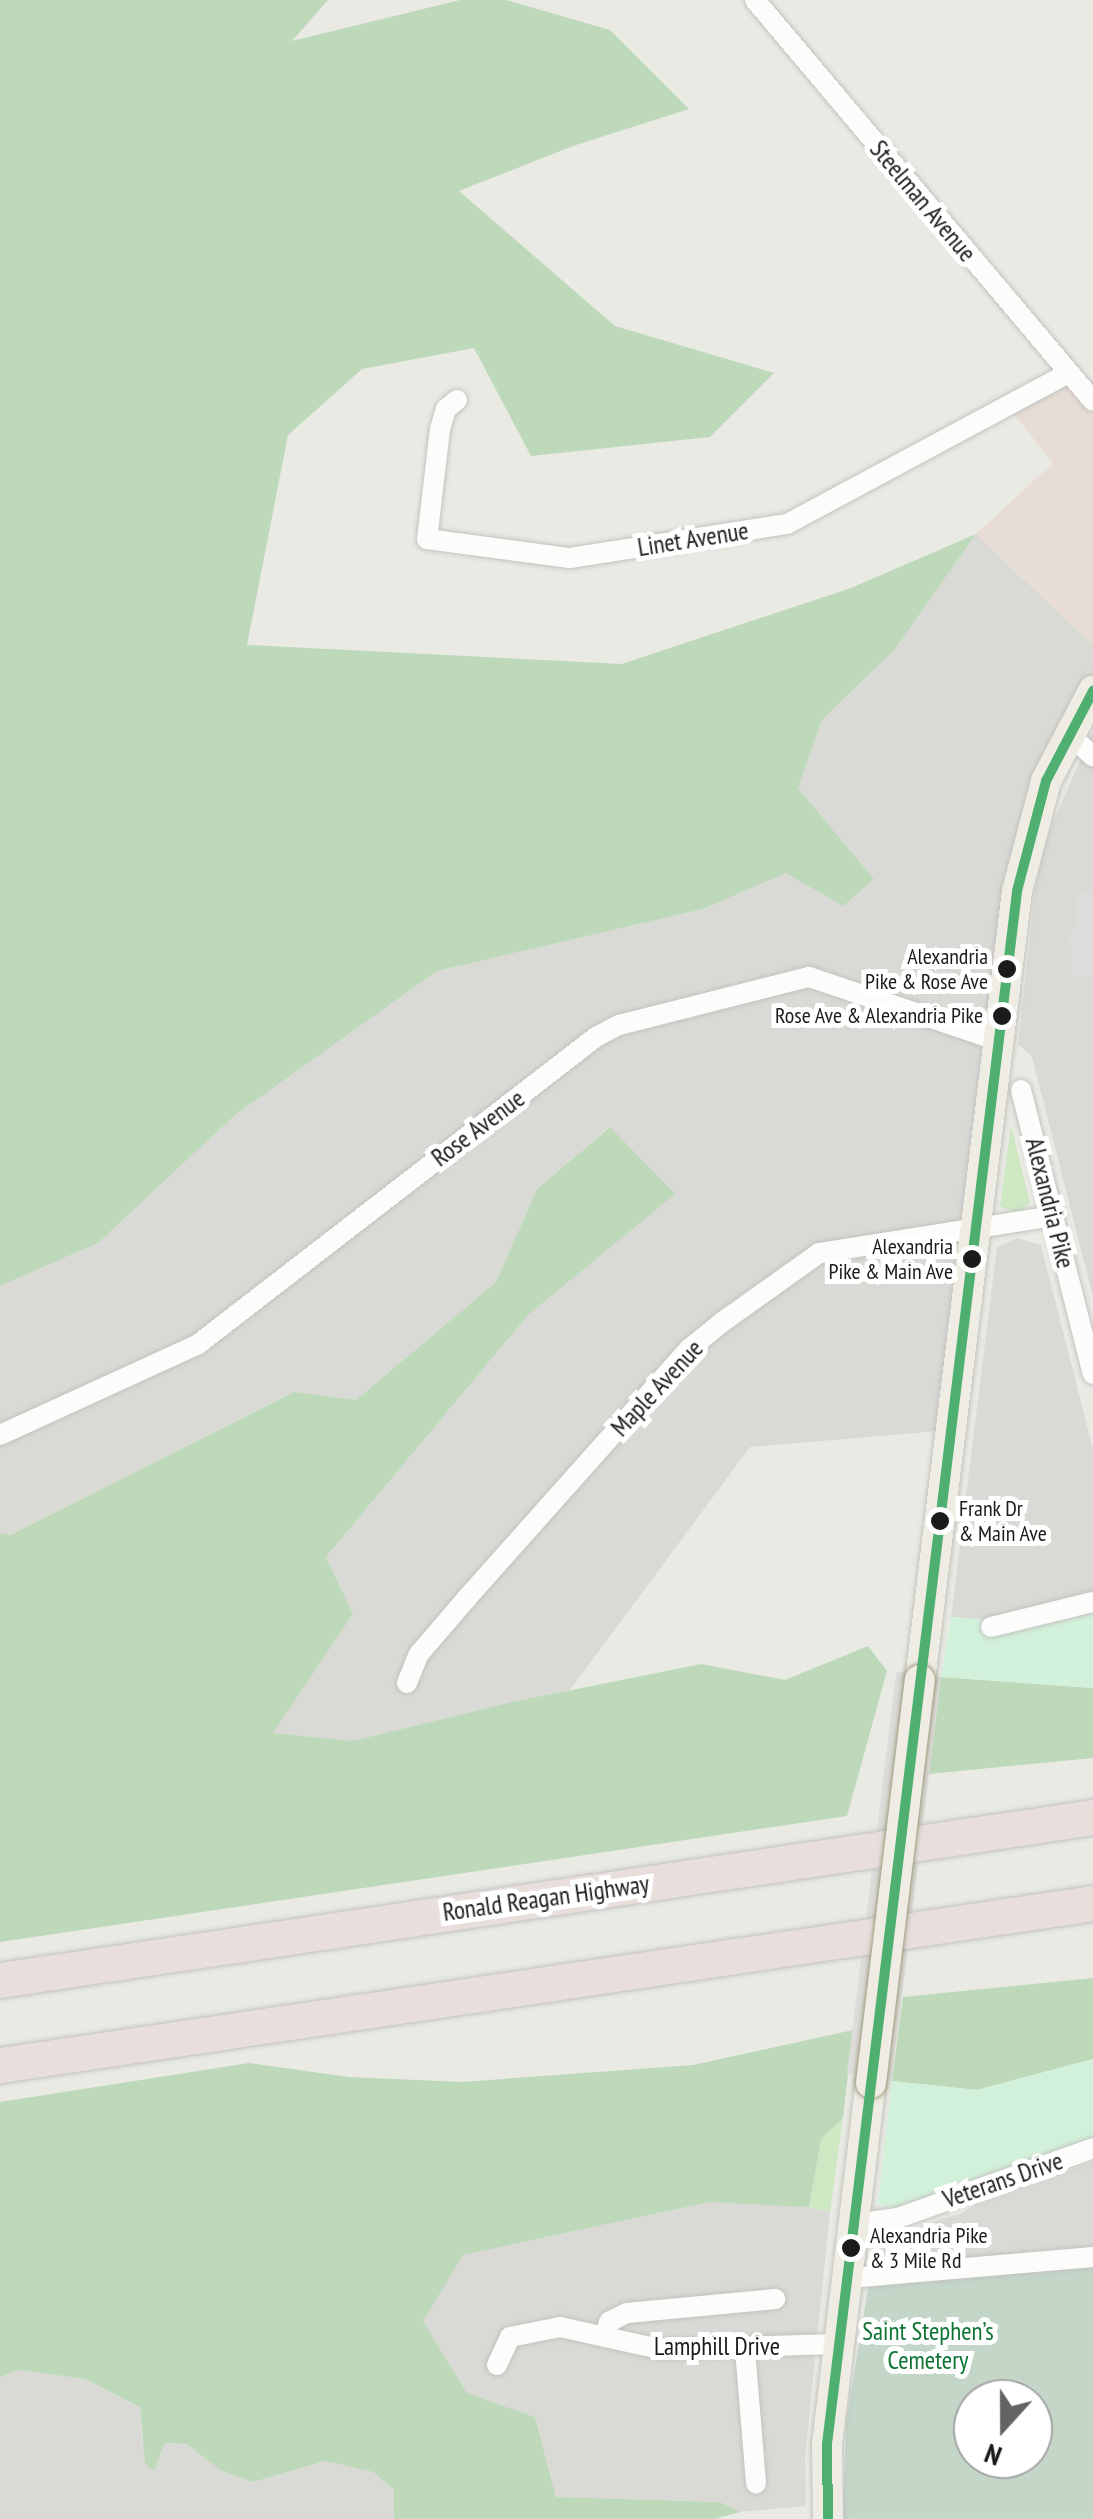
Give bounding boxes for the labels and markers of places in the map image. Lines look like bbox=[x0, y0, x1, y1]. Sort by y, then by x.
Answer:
place label: Alexandria Pike & Rose Ave bbox=[864, 943, 988, 994]
marker: Alexandria Pike & Rose Ave bbox=[997, 959, 1017, 979]
place label: Rose Ave & Alexandria Pike bbox=[774, 1003, 983, 1029]
marker: Rose Ave & Alexandria Pike bbox=[992, 1006, 1012, 1026]
place label: Alexandria Pike & Main Ave bbox=[828, 1233, 953, 1284]
marker: Alexandria Pike & Main Ave bbox=[962, 1249, 982, 1269]
place label: Frank Dr & Main Ave bbox=[959, 1495, 1047, 1546]
marker: Frank Dr & Main Ave bbox=[930, 1511, 950, 1531]
place label: Alexandria Pike & 3 Mile Rd bbox=[870, 2222, 988, 2274]
marker: Alexandria Pike & 3 Mile Rd bbox=[841, 2238, 861, 2258]

